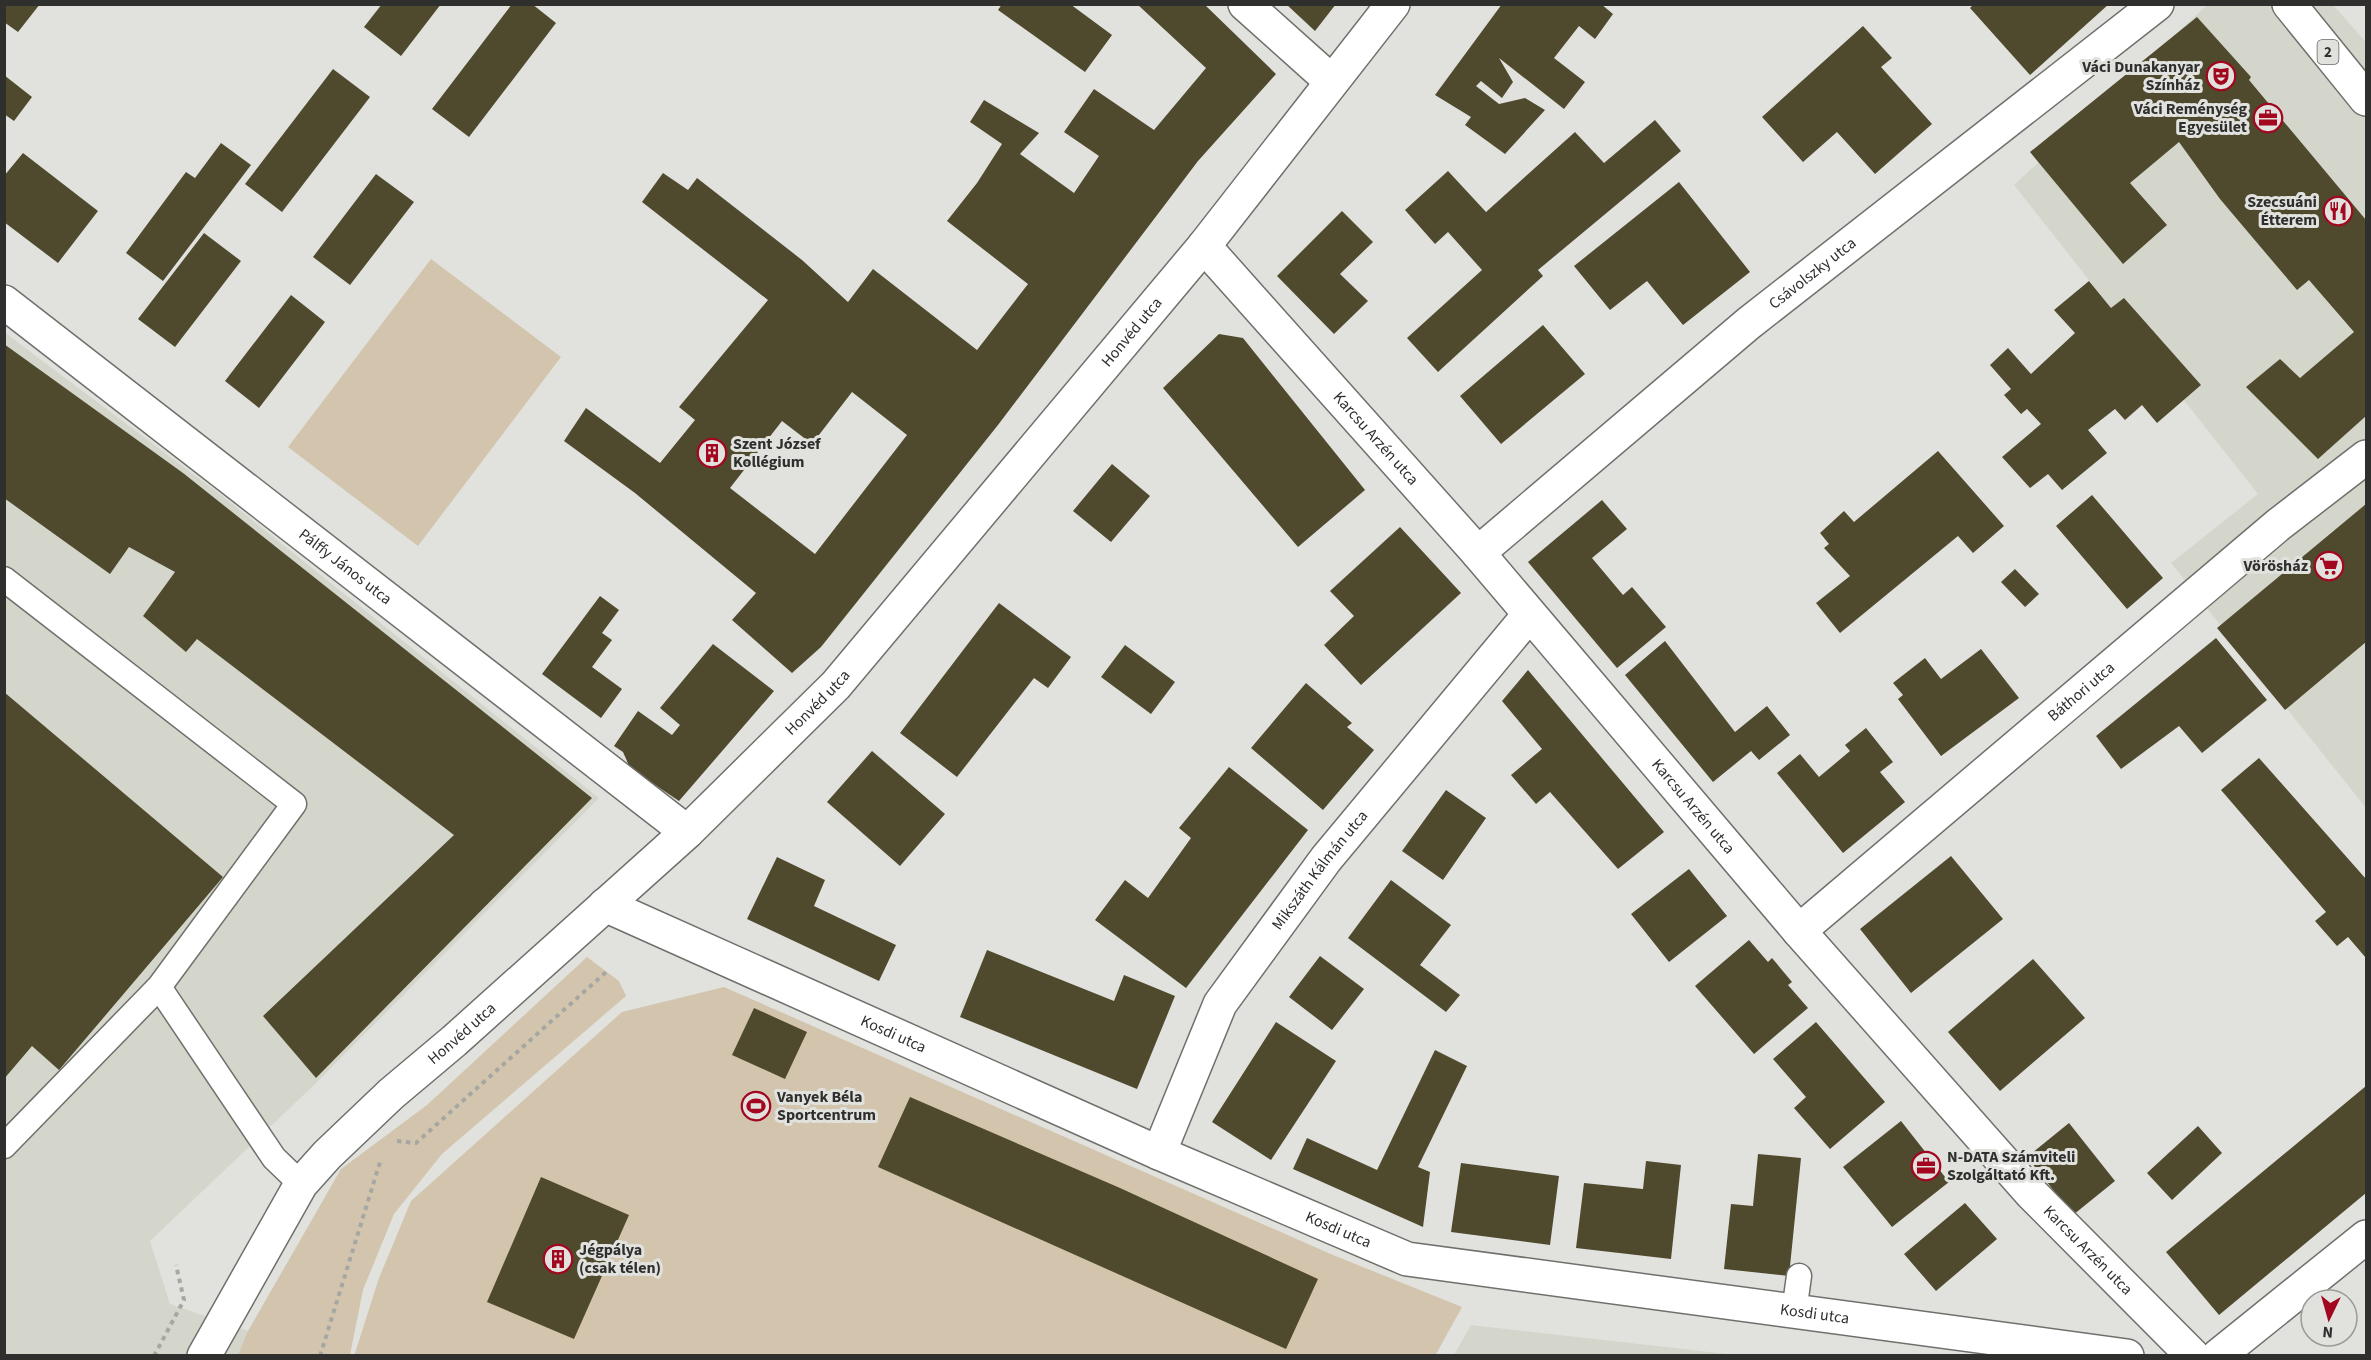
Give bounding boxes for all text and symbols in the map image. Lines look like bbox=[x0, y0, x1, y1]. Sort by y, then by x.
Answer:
road number: 2 bbox=[2318, 40, 2338, 64]
place label: Váci Dunakanyar Színház bbox=[2081, 56, 2201, 96]
theatre icon: Váci Dunakanyar Színház bbox=[2205, 60, 2237, 92]
place label: Váci Reménység Egyesület bbox=[2133, 98, 2247, 138]
office icon: Váci Reménység Egyesület bbox=[2252, 102, 2284, 134]
place label: Szecsuáni Étterem bbox=[2247, 191, 2317, 231]
restaurant icon: Szecsuáni Étterem bbox=[2322, 195, 2354, 227]
street label: Csávolszky utca bbox=[1764, 232, 1861, 315]
street label: Honvéd utca bbox=[1096, 293, 1167, 372]
street label: Karcsu Arzén utca bbox=[1328, 387, 1423, 490]
place label: Szent József Kollégium bbox=[733, 433, 821, 473]
building icon: Szent József Kollégium bbox=[696, 437, 728, 469]
street label: Pálffy János utca bbox=[294, 524, 397, 610]
supermarket icon: Vörösház bbox=[2313, 550, 2345, 582]
place label: Vörösház bbox=[2242, 555, 2308, 577]
street label: Báthori utca bbox=[2043, 657, 2120, 727]
street label: Honvéd utca bbox=[780, 665, 855, 740]
street label: Karcsu Arzén utca bbox=[1646, 754, 1740, 859]
street label: Mikszáth Kálmán utca bbox=[1267, 806, 1373, 935]
street label: Honvéd utca bbox=[423, 997, 501, 1070]
street label: Kosdi utca bbox=[857, 1010, 930, 1058]
place label: Vanyek Béla Sportcentrum bbox=[776, 1086, 876, 1126]
sports icon: Vanyek Béla Sportcentrum bbox=[740, 1090, 772, 1122]
place label: N-DATA Számviteli Szolgáltató Kft. bbox=[1947, 1146, 2075, 1186]
office icon: N-DATA Számviteli Szolgáltató Kft. bbox=[1910, 1150, 1942, 1182]
street label: Karcsu Arzén utca bbox=[2038, 1200, 2137, 1300]
street label: Kosdi utca bbox=[1302, 1206, 1375, 1253]
place label: Jégpálya (csak télen) bbox=[579, 1239, 661, 1279]
building icon: Jégpálya (csak télen) bbox=[542, 1243, 574, 1275]
north arrow bbox=[2299, 1288, 2359, 1348]
street label: Kosdi utca bbox=[1779, 1298, 1851, 1329]
text: N bbox=[2322, 1321, 2334, 1343]

